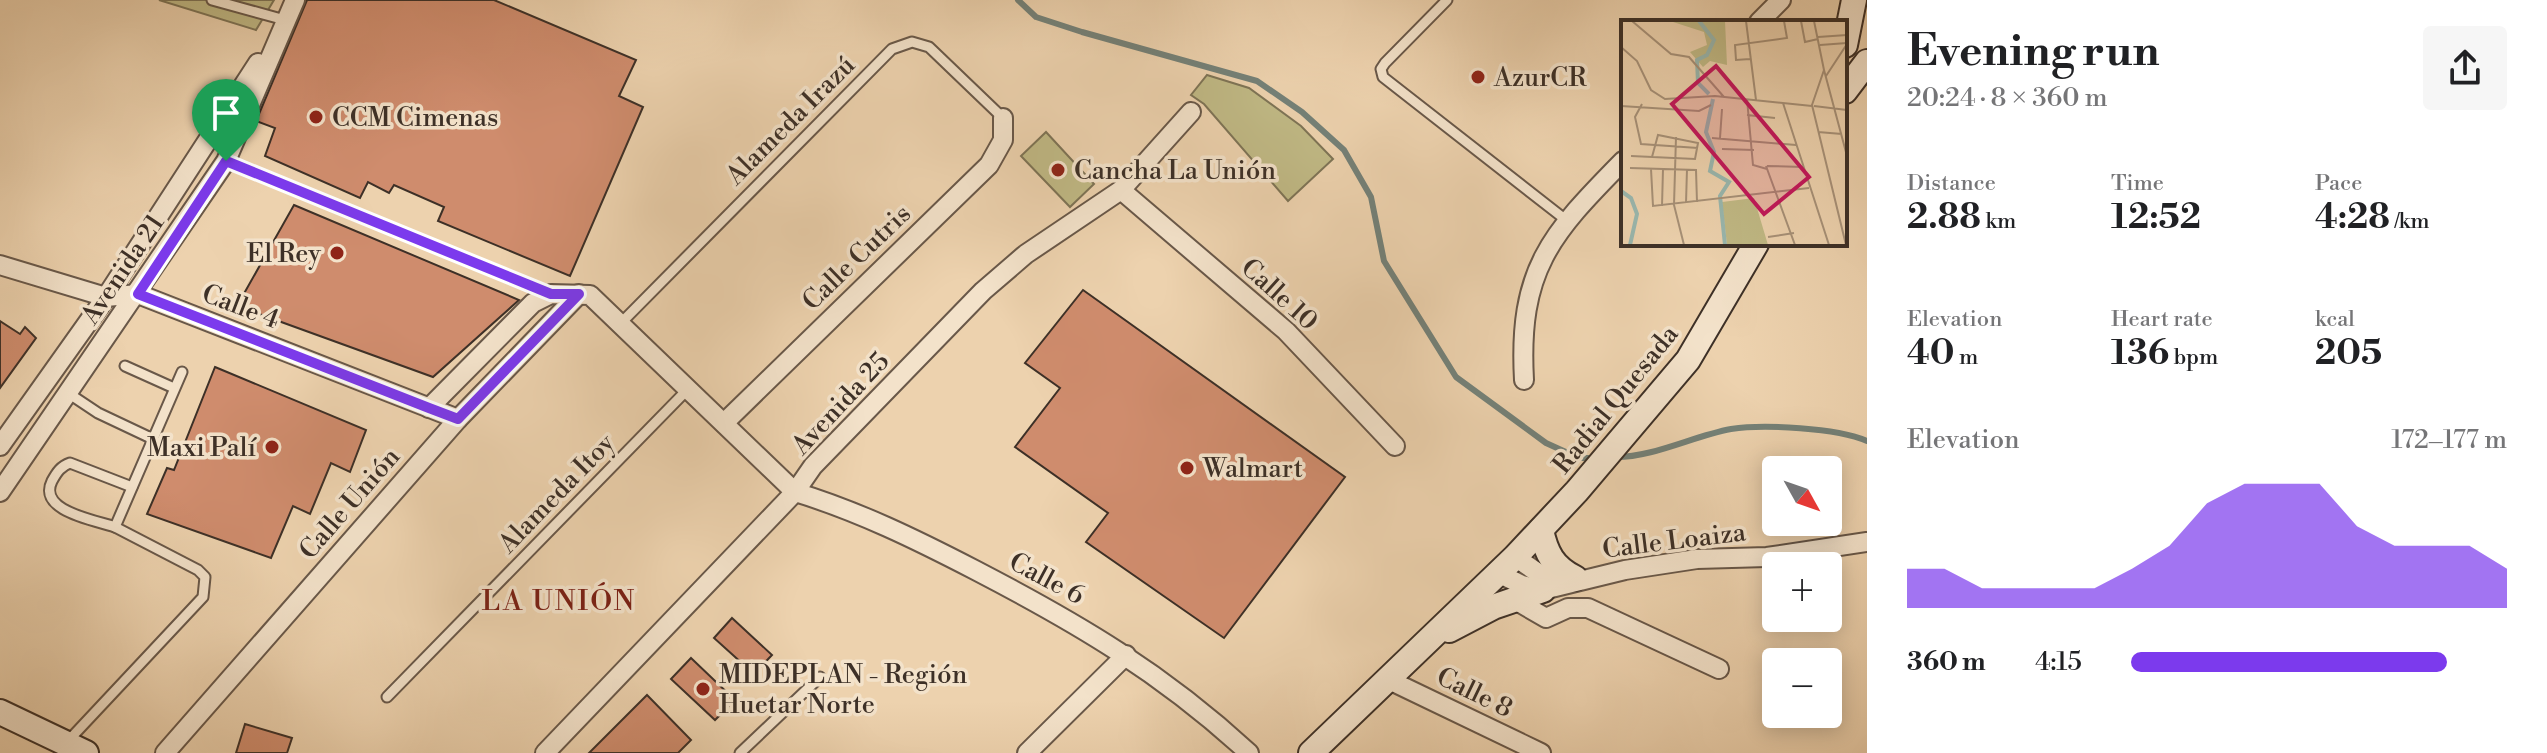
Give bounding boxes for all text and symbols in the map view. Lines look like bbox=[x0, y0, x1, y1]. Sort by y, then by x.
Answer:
inset map bbox=[1621, 20, 1847, 246]
text: Evening run bbox=[1907, 24, 2160, 79]
button: share bbox=[2423, 26, 2507, 110]
street label: Alameda Irazú bbox=[719, 49, 862, 193]
place label: AzurCR bbox=[1493, 62, 1587, 94]
marker: AzurCR bbox=[1469, 68, 1487, 86]
pin bbox=[192, 79, 260, 161]
text: 20:24 · 8 × 360 m bbox=[1907, 82, 2108, 114]
icon: arrive bbox=[204, 91, 248, 135]
place label: CCM Cimenas bbox=[332, 102, 498, 134]
marker: CCM Cimenas bbox=[307, 108, 325, 126]
place label: Cancha La Unión bbox=[1074, 155, 1276, 187]
marker: Cancha La Unión bbox=[1049, 161, 1067, 179]
text: Distance bbox=[1907, 170, 1996, 197]
text: Time bbox=[2111, 170, 2164, 197]
text: Pace bbox=[2315, 170, 2362, 197]
text: 2.88 bbox=[1907, 197, 1981, 239]
text: 12:52 bbox=[2111, 197, 2201, 239]
text: 4:28 bbox=[2315, 197, 2390, 239]
street label: Calle Cutris bbox=[796, 198, 918, 317]
street label: Avenida 21 bbox=[74, 208, 171, 332]
text: km bbox=[1981, 208, 2016, 235]
text: /km bbox=[2390, 208, 2429, 235]
place label: El Rey bbox=[247, 238, 321, 270]
marker: El Rey bbox=[328, 244, 346, 262]
street label: Calle 10 bbox=[1234, 252, 1324, 338]
street label: Calle 4 bbox=[197, 278, 284, 336]
text: Elevation bbox=[1907, 306, 2002, 333]
text: Heart rate bbox=[2111, 306, 2213, 333]
text: kcal bbox=[2315, 306, 2355, 333]
street label: Radial Quesada bbox=[1546, 318, 1686, 480]
text: 40 bbox=[1907, 333, 1955, 375]
text: 136 bbox=[2111, 333, 2169, 375]
text: 205 bbox=[2315, 333, 2382, 375]
text: m bbox=[1955, 344, 1978, 371]
text: bpm bbox=[2169, 344, 2218, 371]
street label: Avenida 25 bbox=[784, 346, 896, 462]
text: Elevation bbox=[1907, 424, 2020, 456]
text: 172–177 m bbox=[2391, 424, 2507, 456]
street label: Alameda Itoy bbox=[491, 427, 622, 561]
place label: Maxi Palí bbox=[147, 432, 257, 464]
marker: Maxi Palí bbox=[263, 438, 281, 456]
street label: Calle Unión bbox=[293, 441, 407, 566]
place label: Walmart bbox=[1202, 453, 1303, 485]
north arrow bbox=[1762, 456, 1842, 536]
map controls bbox=[1762, 456, 1842, 728]
marker: Walmart bbox=[1178, 459, 1196, 477]
street label: Calle Loaiza bbox=[1601, 516, 1748, 566]
street label: Calle 6 bbox=[1003, 546, 1090, 612]
button: + bbox=[1762, 552, 1842, 632]
district label: LA UNIÓN bbox=[482, 582, 636, 619]
text: 360 m bbox=[1907, 646, 1986, 678]
text: 4:15 bbox=[2035, 646, 2082, 678]
button: − bbox=[1762, 648, 1842, 728]
place label: MIDEPLAN - Región Huetar Norte bbox=[719, 659, 967, 721]
street label: Calle 8 bbox=[1431, 661, 1518, 725]
marker: MIDEPLAN - Región Huetar Norte bbox=[694, 680, 712, 698]

